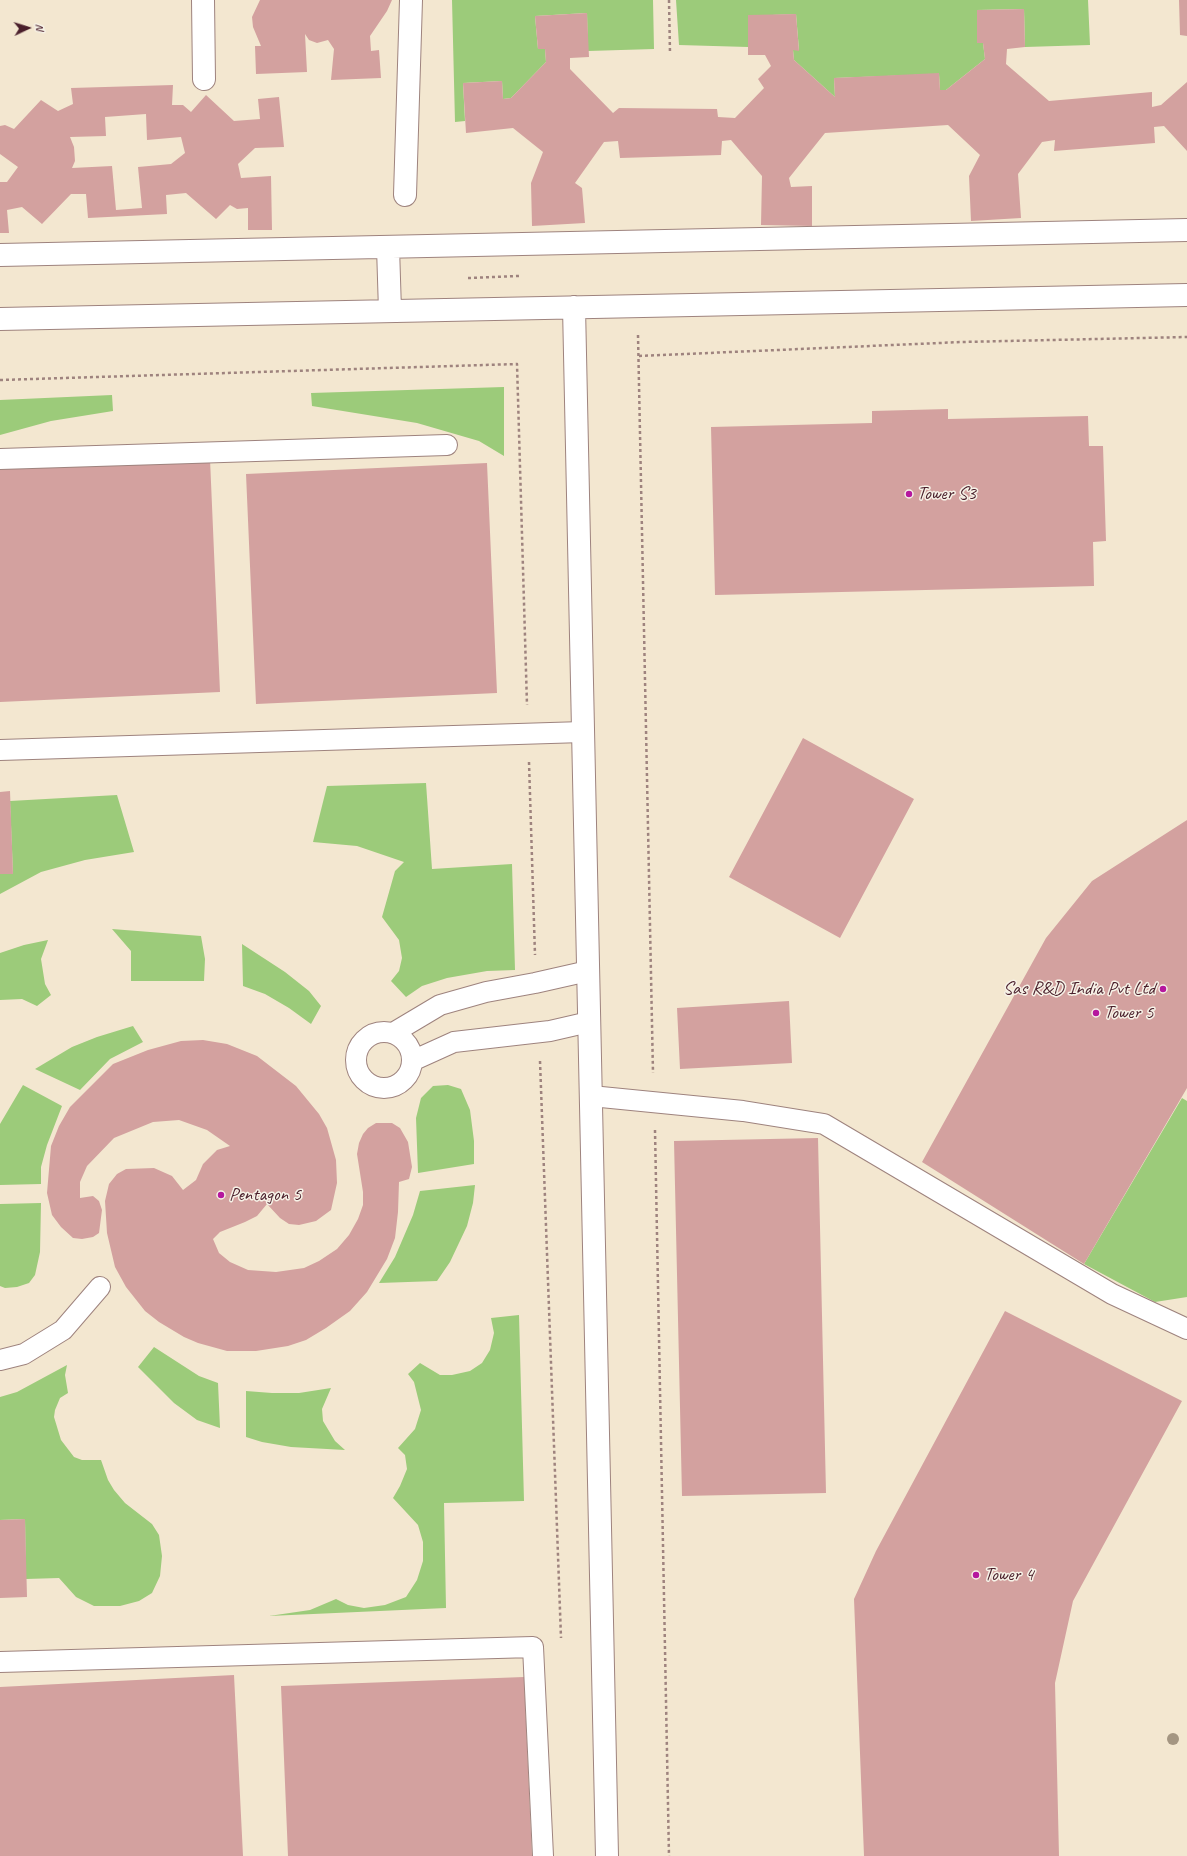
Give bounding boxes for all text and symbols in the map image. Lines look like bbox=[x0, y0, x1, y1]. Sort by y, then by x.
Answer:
north arrow bbox=[8, 8, 48, 48]
text: N bbox=[33, 23, 47, 31]
place label: Tower S3 bbox=[917, 483, 976, 505]
marker: Tower S3 bbox=[904, 489, 914, 499]
place label: Sas R&D India Pvt Ltd bbox=[1003, 978, 1155, 1000]
marker: Sas R&D India Pvt Ltd bbox=[1158, 984, 1168, 994]
place label: Tower 5 bbox=[1104, 1002, 1153, 1024]
marker: Tower 5 bbox=[1091, 1008, 1101, 1018]
place label: Pentagon 5 bbox=[229, 1184, 301, 1206]
marker: Pentagon 5 bbox=[216, 1190, 226, 1200]
place label: Tower 4 bbox=[984, 1564, 1033, 1586]
marker: Tower 4 bbox=[971, 1570, 981, 1580]

